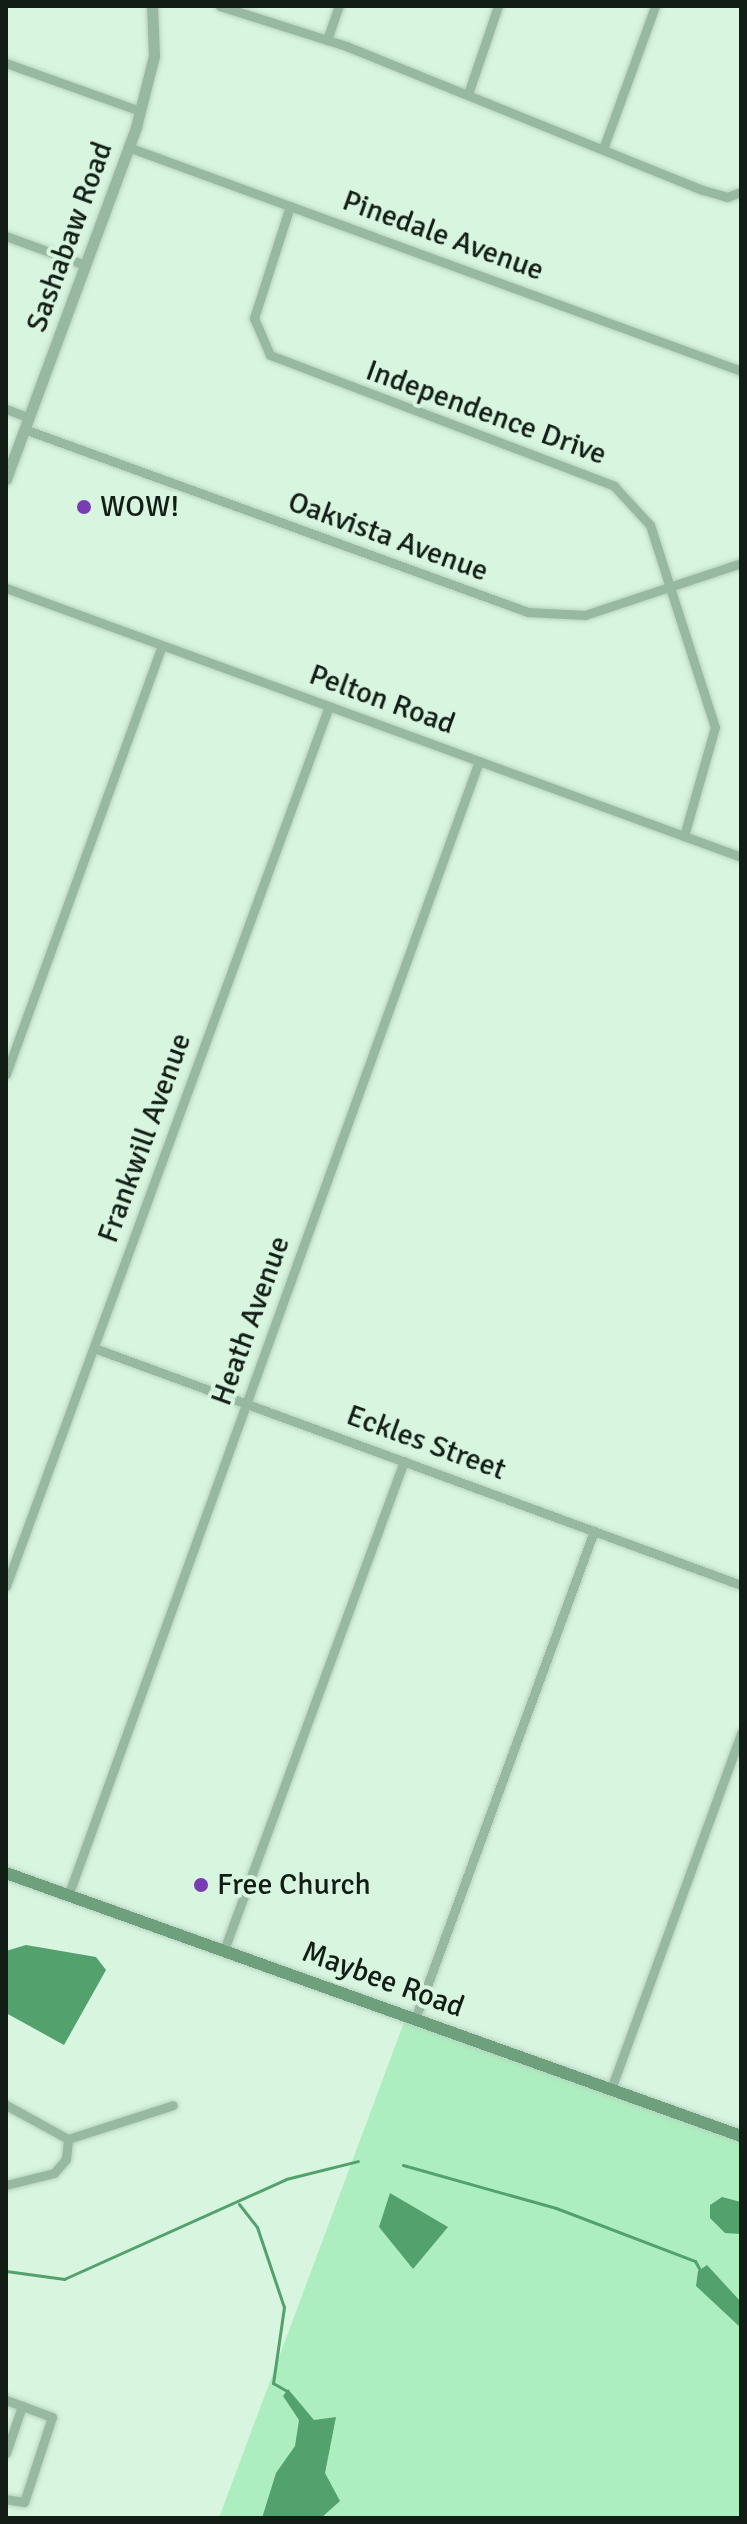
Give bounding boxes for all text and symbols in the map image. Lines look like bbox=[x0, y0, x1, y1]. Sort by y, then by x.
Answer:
street label: Sashabaw Road bbox=[19, 137, 121, 337]
street label: Pinedale Avenue bbox=[337, 183, 549, 289]
street label: Independence Drive bbox=[361, 353, 611, 473]
street label: Oakvista Avenue bbox=[283, 484, 493, 590]
place label: WOW! bbox=[100, 489, 179, 525]
marker: WOW! bbox=[75, 498, 93, 516]
street label: Pelton Road bbox=[304, 657, 460, 743]
street label: Frankwill Avenue bbox=[90, 1028, 200, 1248]
street label: Heath Avenue bbox=[204, 1231, 298, 1411]
street label: Eckles Street bbox=[341, 1398, 511, 1488]
place label: Free Church bbox=[217, 1867, 371, 1903]
marker: Free Church bbox=[192, 1876, 210, 1894]
street label: Maybee Road bbox=[297, 1934, 469, 2026]

